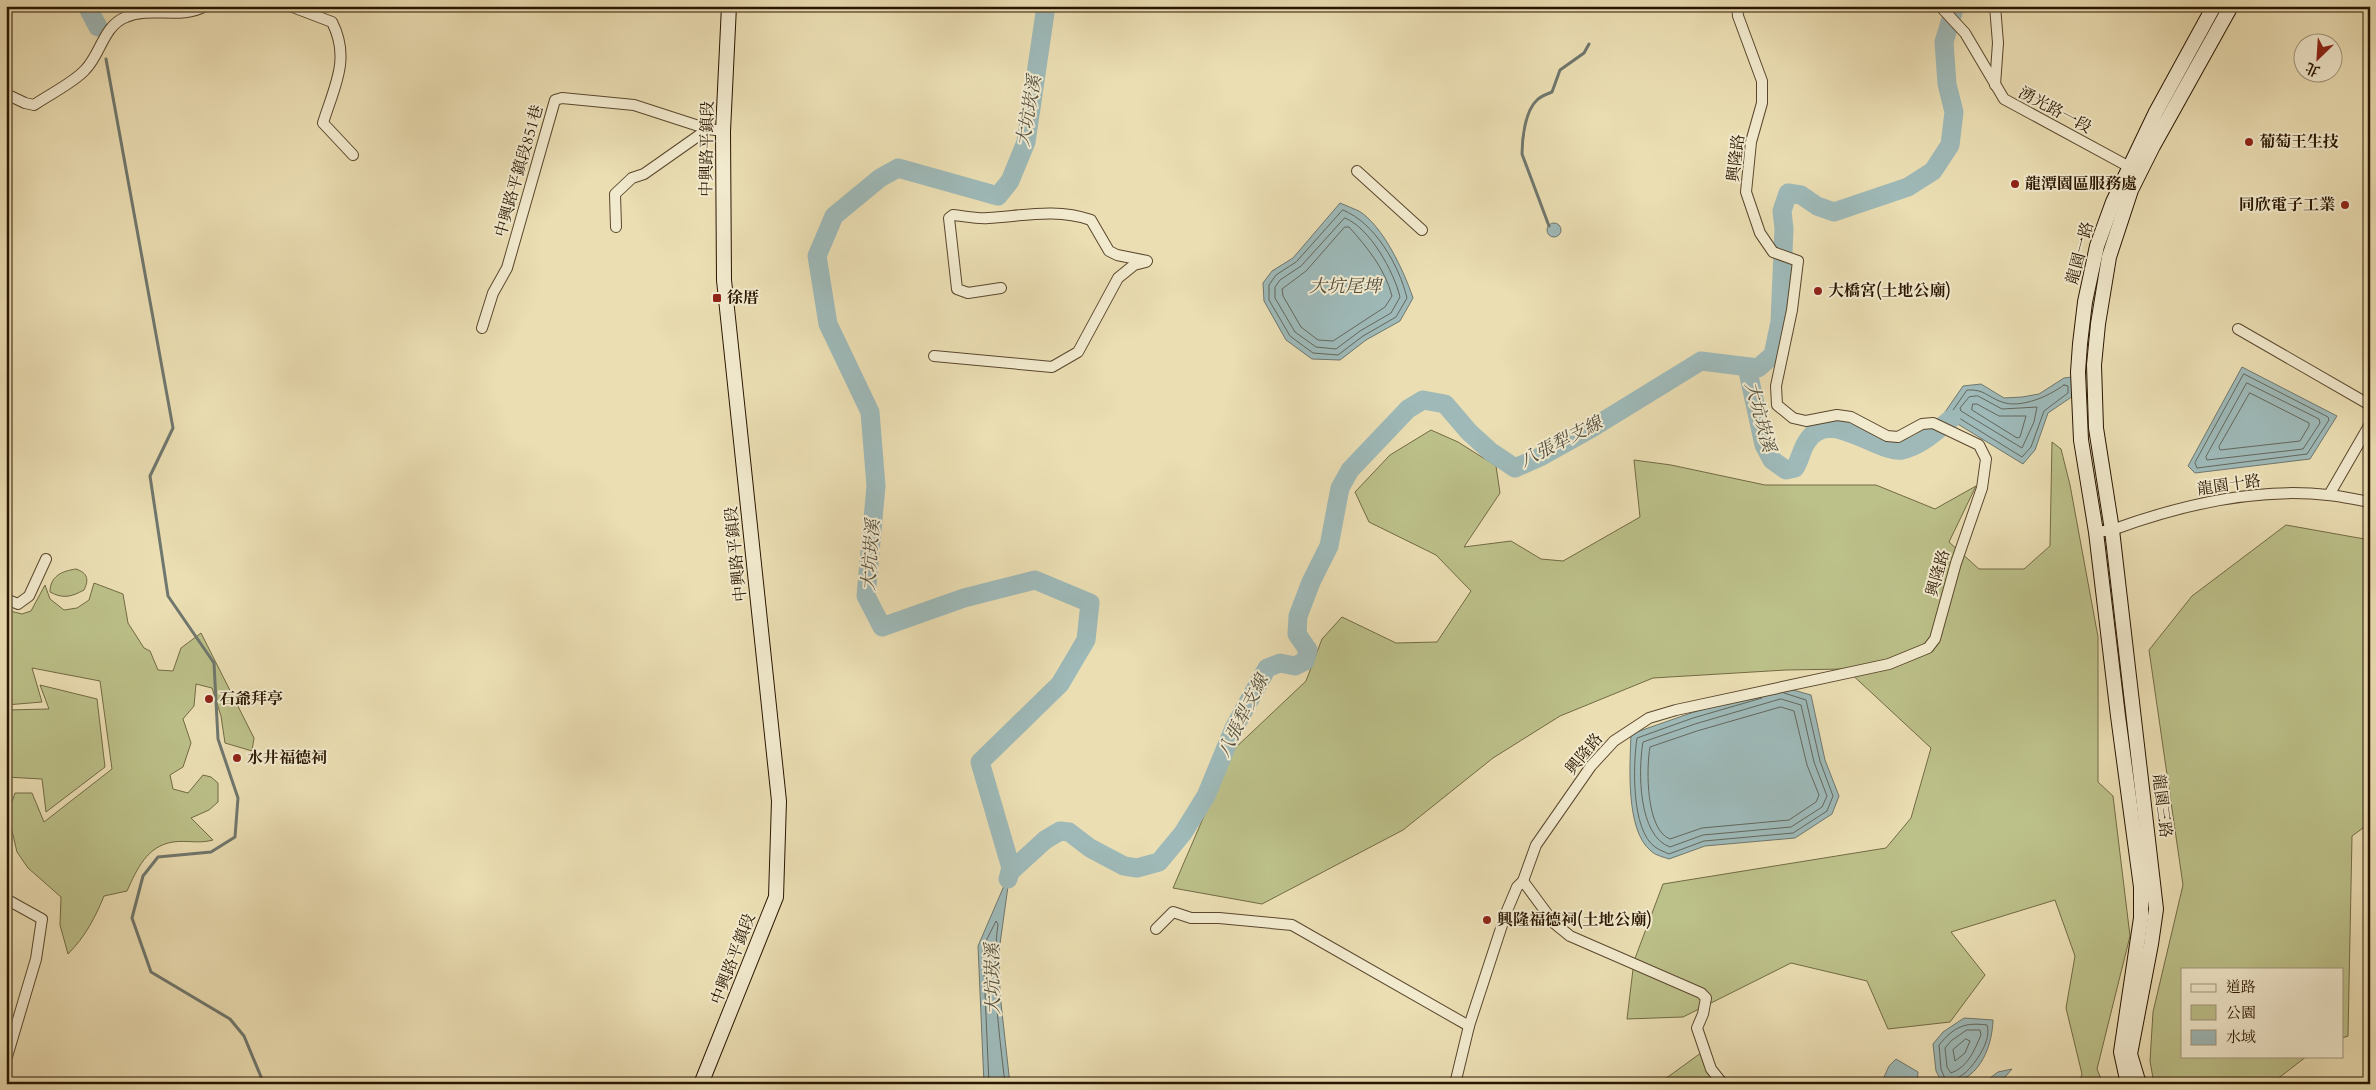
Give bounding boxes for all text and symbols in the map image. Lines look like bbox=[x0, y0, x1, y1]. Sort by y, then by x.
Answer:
north arrow bbox=[2294, 32, 2344, 82]
text: 北 bbox=[2302, 58, 2323, 81]
water label: 大坑崁溪 bbox=[1010, 71, 1048, 149]
street label: 湧光路一段 bbox=[2015, 82, 2095, 138]
street label: 中興路平鎮段 bbox=[695, 101, 719, 197]
street label: 中興路平鎮段851巷 bbox=[490, 102, 548, 240]
place label: 葡萄王生技 bbox=[2259, 131, 2339, 153]
street label: 興隆路 bbox=[1722, 133, 1750, 183]
marker: 葡萄王生技 bbox=[2243, 136, 2255, 148]
place label: 龍潭園區服務處 bbox=[2025, 173, 2137, 195]
marker: 龍潭園區服務處 bbox=[2009, 178, 2021, 190]
place label: 同欣電子工業 bbox=[2239, 194, 2335, 216]
marker: 同欣電子工業 bbox=[2339, 199, 2351, 211]
street label: 龍園一路 bbox=[2061, 219, 2099, 287]
water label: 大坑尾埤 bbox=[1309, 274, 1383, 299]
place label: 大橋宮(土地公廟) bbox=[1828, 280, 1951, 302]
marker: 大橋宮(土地公廟) bbox=[1812, 285, 1824, 297]
place label: 徐厝 bbox=[727, 287, 759, 309]
marker: 徐厝 bbox=[711, 292, 723, 304]
water label: 大坑崁溪 bbox=[1739, 379, 1782, 457]
water label: 八張犁支線 bbox=[1515, 410, 1609, 474]
street label: 龍園十路 bbox=[2196, 470, 2262, 500]
street label: 中興路平鎮段 bbox=[720, 505, 752, 603]
water label: 大坑崁溪 bbox=[856, 516, 886, 592]
street label: 興隆路 bbox=[1921, 547, 1955, 599]
water label: 八張犁支線 bbox=[1211, 668, 1275, 762]
place label: 石爺拜亭 bbox=[219, 688, 283, 710]
marker: 石爺拜亭 bbox=[203, 693, 215, 705]
street label: 興隆路 bbox=[1560, 729, 1608, 779]
place label: 水井福德祠 bbox=[247, 747, 327, 769]
marker: 水井福德祠 bbox=[231, 752, 243, 764]
street label: 龍園三路 bbox=[2147, 773, 2177, 839]
place label: 興隆福德祠(土地公廟) bbox=[1497, 909, 1652, 931]
street label: 中興路平鎮段 bbox=[706, 910, 760, 1008]
marker: 興隆福德祠(土地公廟) bbox=[1481, 914, 1493, 926]
water label: 大坑崁溪 bbox=[980, 941, 1006, 1015]
legend bbox=[2181, 968, 2344, 1058]
text: 道路 bbox=[2226, 977, 2256, 997]
text: 公園 bbox=[2226, 1003, 2256, 1023]
text: 水域 bbox=[2226, 1027, 2256, 1047]

